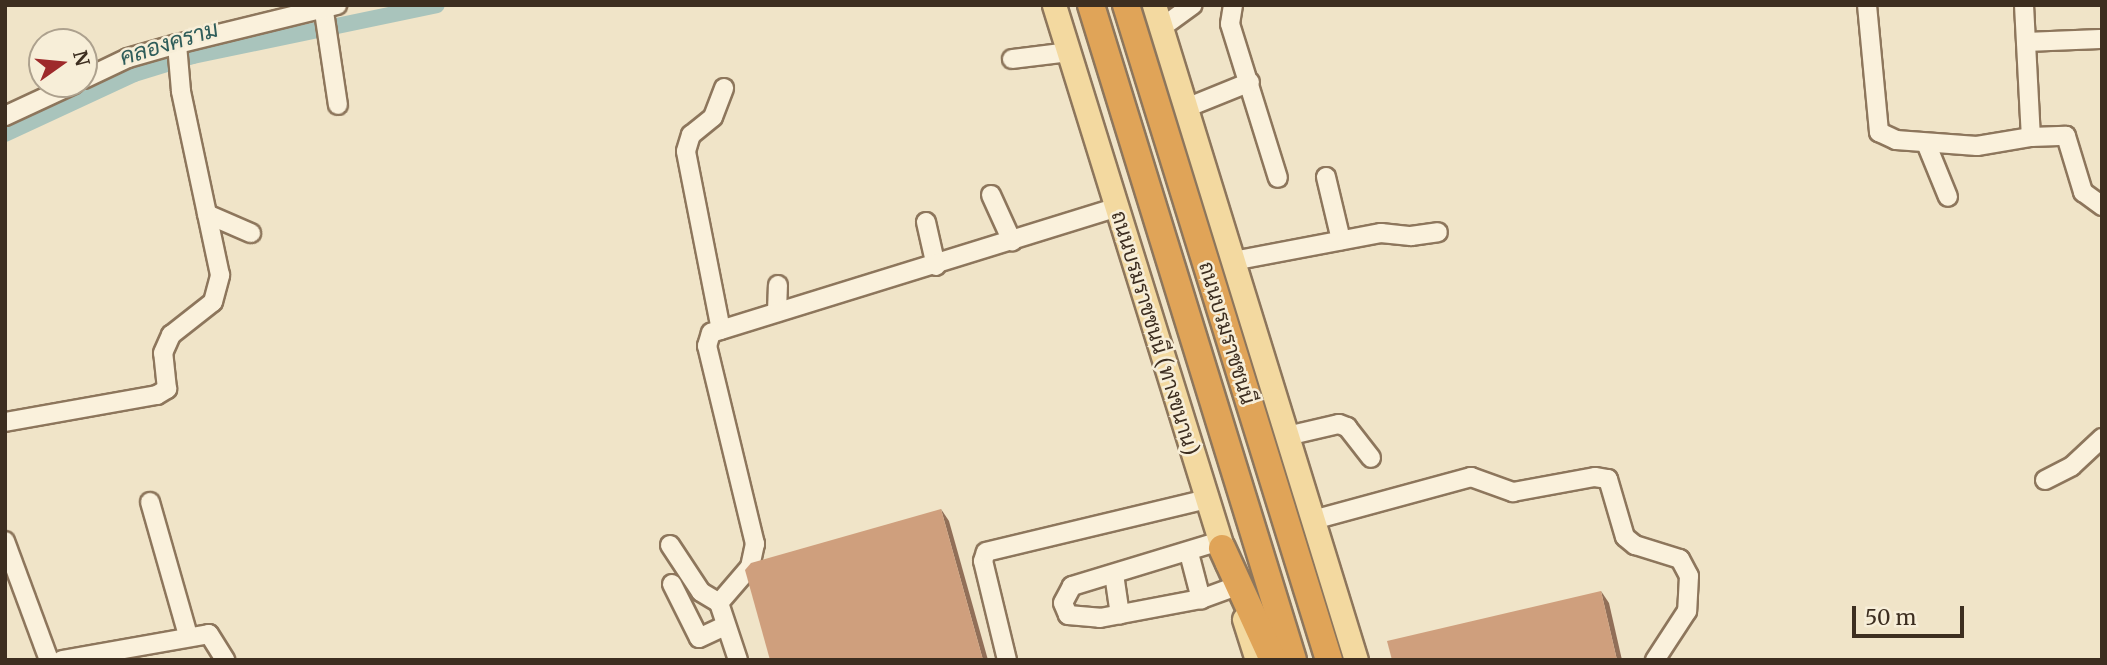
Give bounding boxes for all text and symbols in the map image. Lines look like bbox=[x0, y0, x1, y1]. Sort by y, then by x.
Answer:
water label: คลองคราม bbox=[116, 15, 222, 71]
north arrow bbox=[28, 28, 98, 98]
text: N bbox=[68, 48, 95, 68]
street label: ถนนบรมราชชนนี (ทางขนาน) bbox=[1106, 208, 1204, 458]
street label: ถนนบรมราชชนนี bbox=[1193, 258, 1261, 408]
scale bar bbox=[1855, 592, 1967, 636]
text: 50 m bbox=[1865, 604, 1916, 631]

